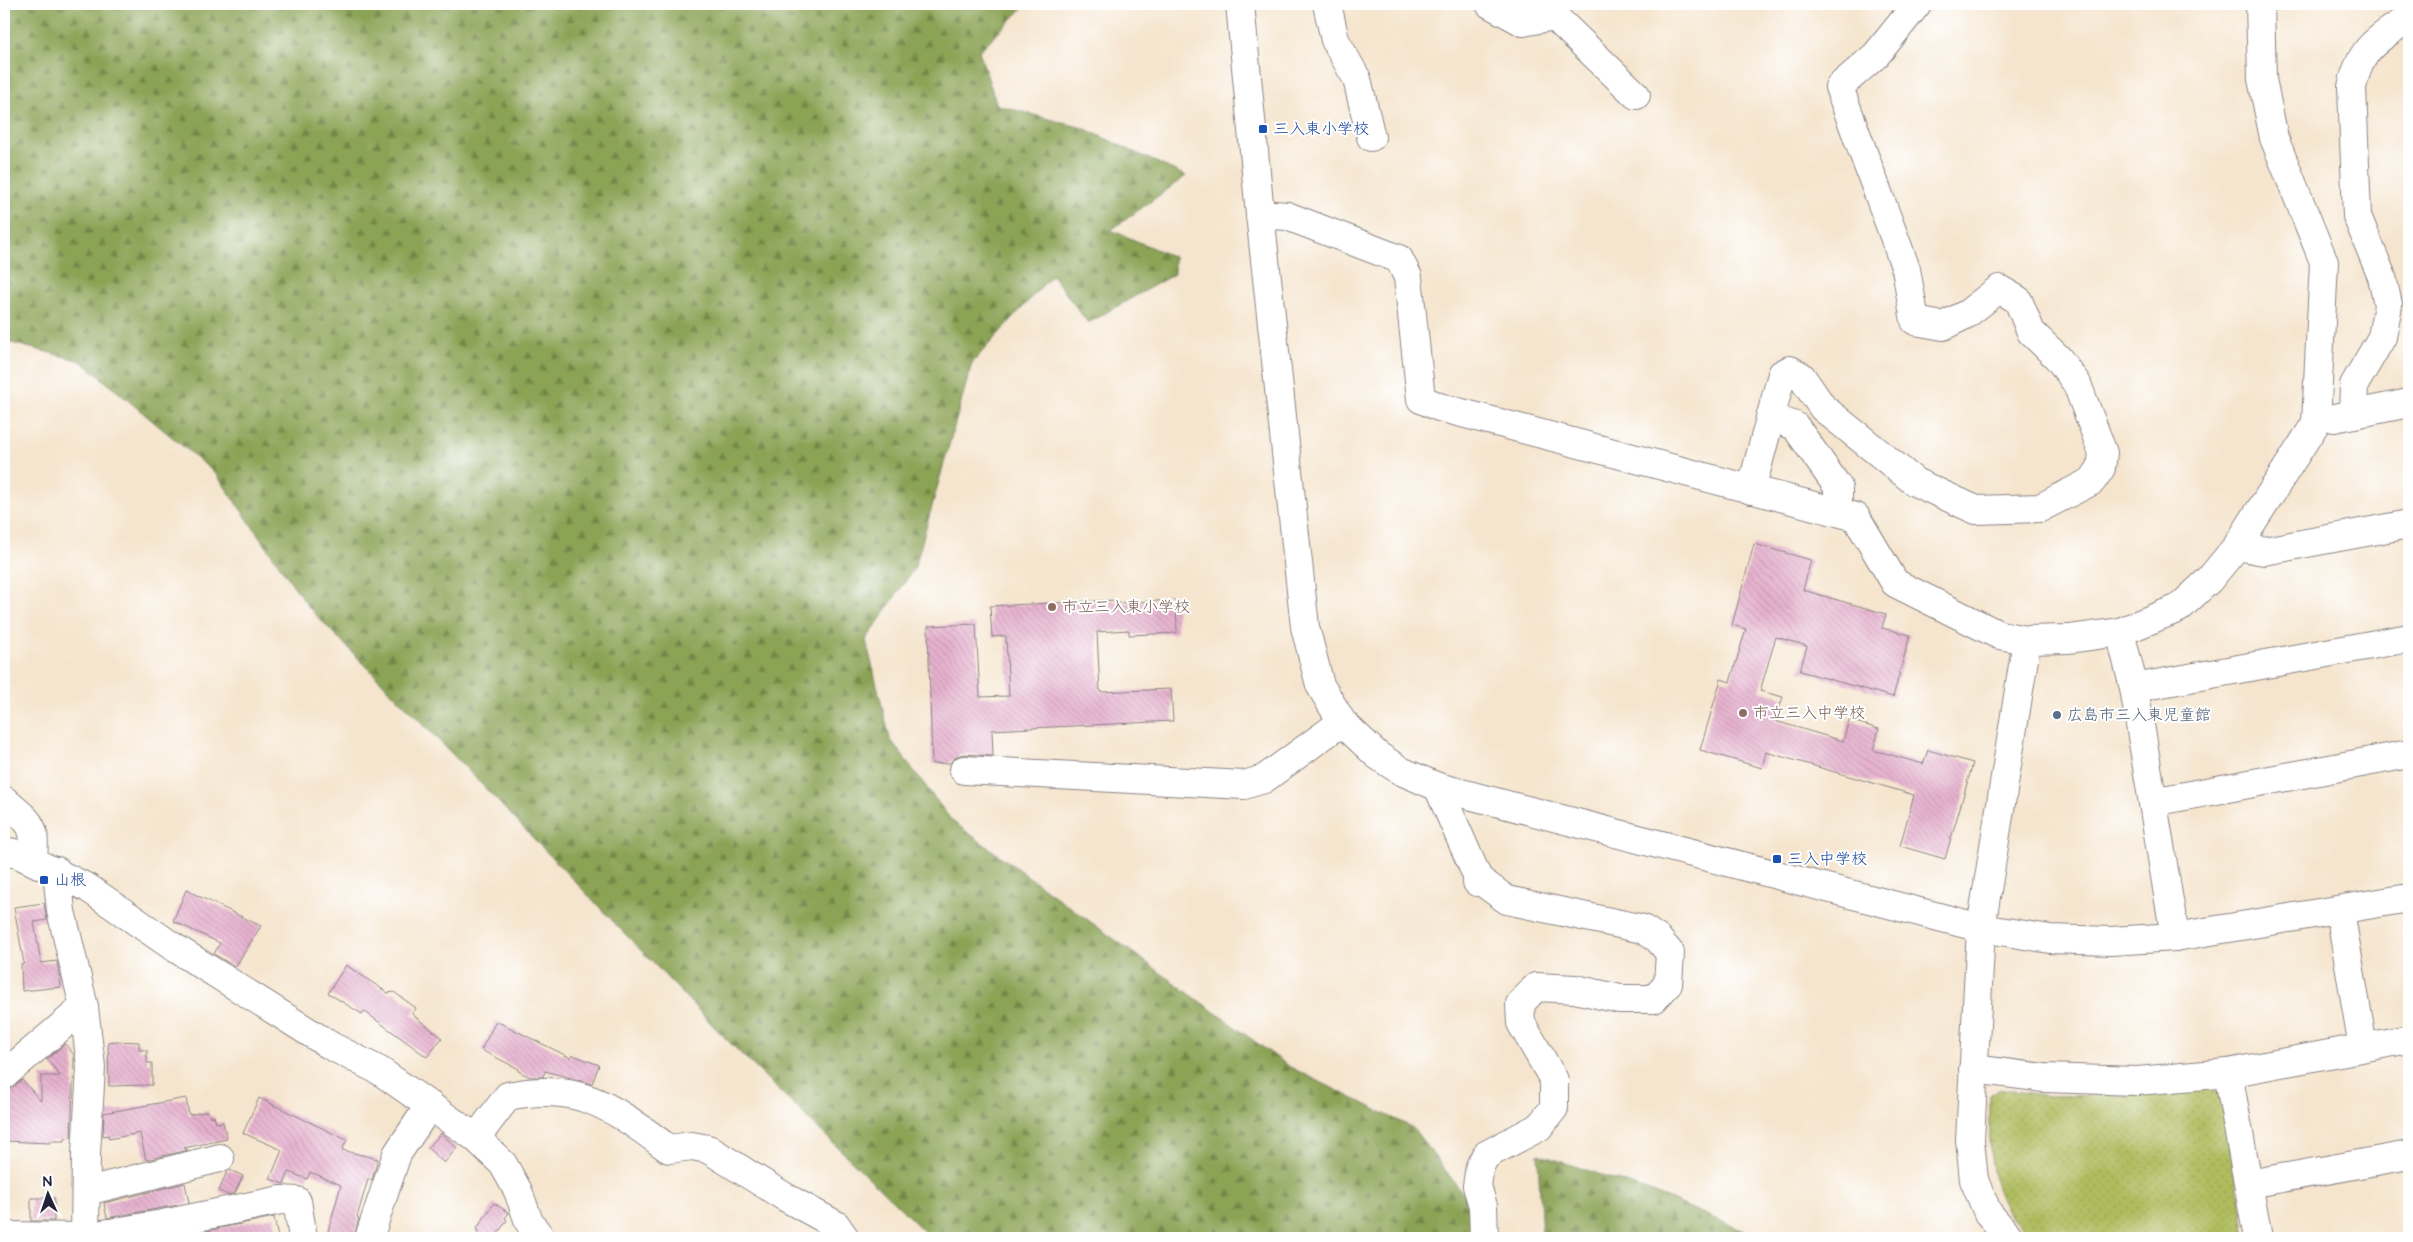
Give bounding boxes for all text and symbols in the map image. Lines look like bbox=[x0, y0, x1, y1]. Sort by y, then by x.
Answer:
place label: 三入東小学校 bbox=[1273, 118, 1369, 140]
marker: 三入東小学校 bbox=[1257, 123, 1269, 135]
place label: 市立三入東小学校 bbox=[1062, 596, 1190, 618]
marker: 市立三入東小学校 bbox=[1046, 601, 1058, 613]
place label: 市立三入中学校 bbox=[1753, 702, 1865, 724]
place label: 広島市三入東児童館 bbox=[2067, 704, 2211, 726]
marker: 市立三入中学校 bbox=[1737, 707, 1749, 719]
marker: 広島市三入東児童館 bbox=[2051, 709, 2063, 721]
place label: 三入中学校 bbox=[1787, 848, 1867, 870]
marker: 三入中学校 bbox=[1771, 853, 1783, 865]
place label: 山根 bbox=[54, 869, 86, 891]
marker: 山根 bbox=[38, 874, 50, 886]
north arrow bbox=[22, 1170, 72, 1220]
text: N bbox=[42, 1172, 52, 1192]

